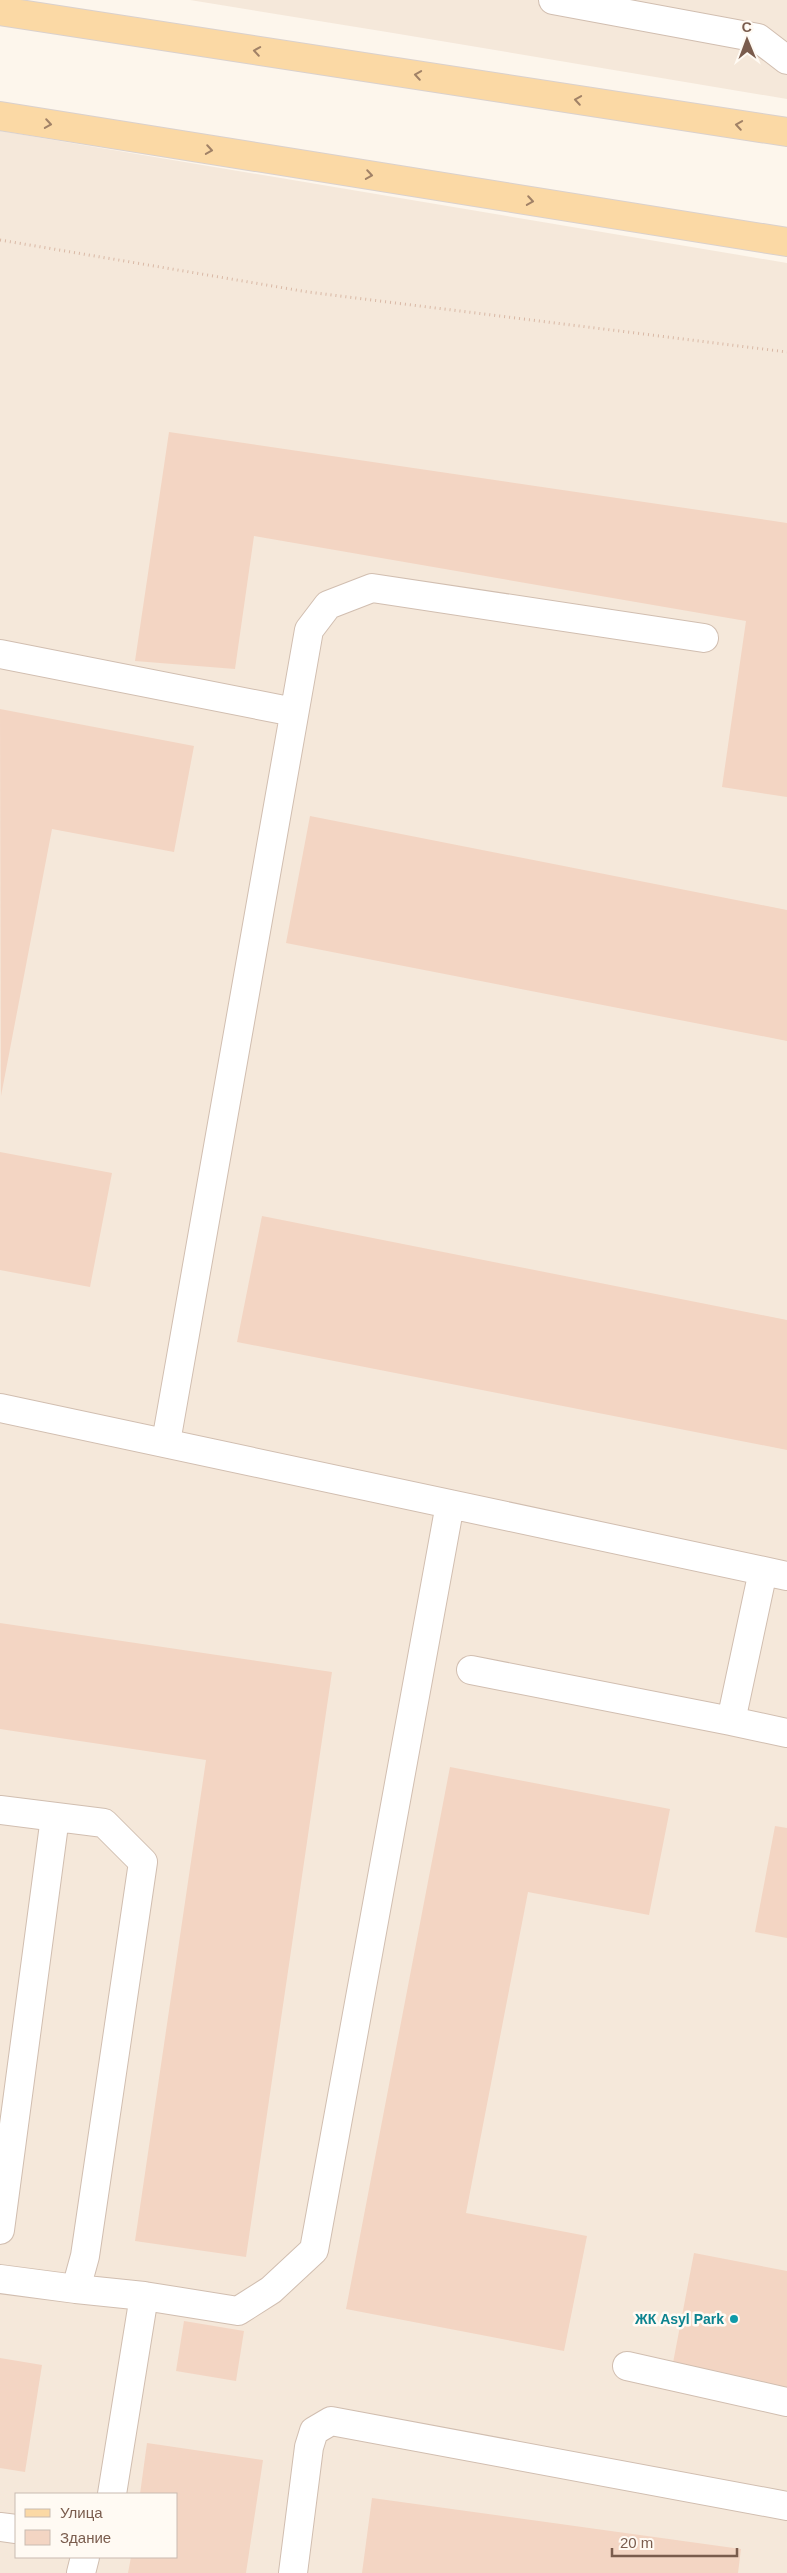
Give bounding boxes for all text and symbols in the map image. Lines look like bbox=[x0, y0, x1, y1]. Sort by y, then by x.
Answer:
north arrow bbox=[722, 15, 772, 65]
text: С bbox=[742, 19, 752, 35]
one-way arrow bbox=[253, 46, 261, 56]
one-way arrow bbox=[413, 71, 422, 81]
one-way arrow bbox=[574, 95, 582, 106]
one-way arrow bbox=[44, 118, 52, 128]
one-way arrow bbox=[734, 120, 743, 130]
one-way arrow bbox=[204, 144, 213, 154]
one-way arrow bbox=[365, 170, 373, 180]
one-way arrow bbox=[526, 195, 534, 206]
place label: ЖК Asyl Park bbox=[634, 2311, 724, 2327]
marker: ЖК Asyl Park bbox=[728, 2313, 740, 2325]
legend bbox=[15, 2493, 178, 2558]
text: Улица bbox=[60, 2504, 103, 2521]
scale bar bbox=[612, 2526, 737, 2558]
text: Здание bbox=[60, 2529, 111, 2546]
text: 20 m bbox=[620, 2534, 653, 2551]

